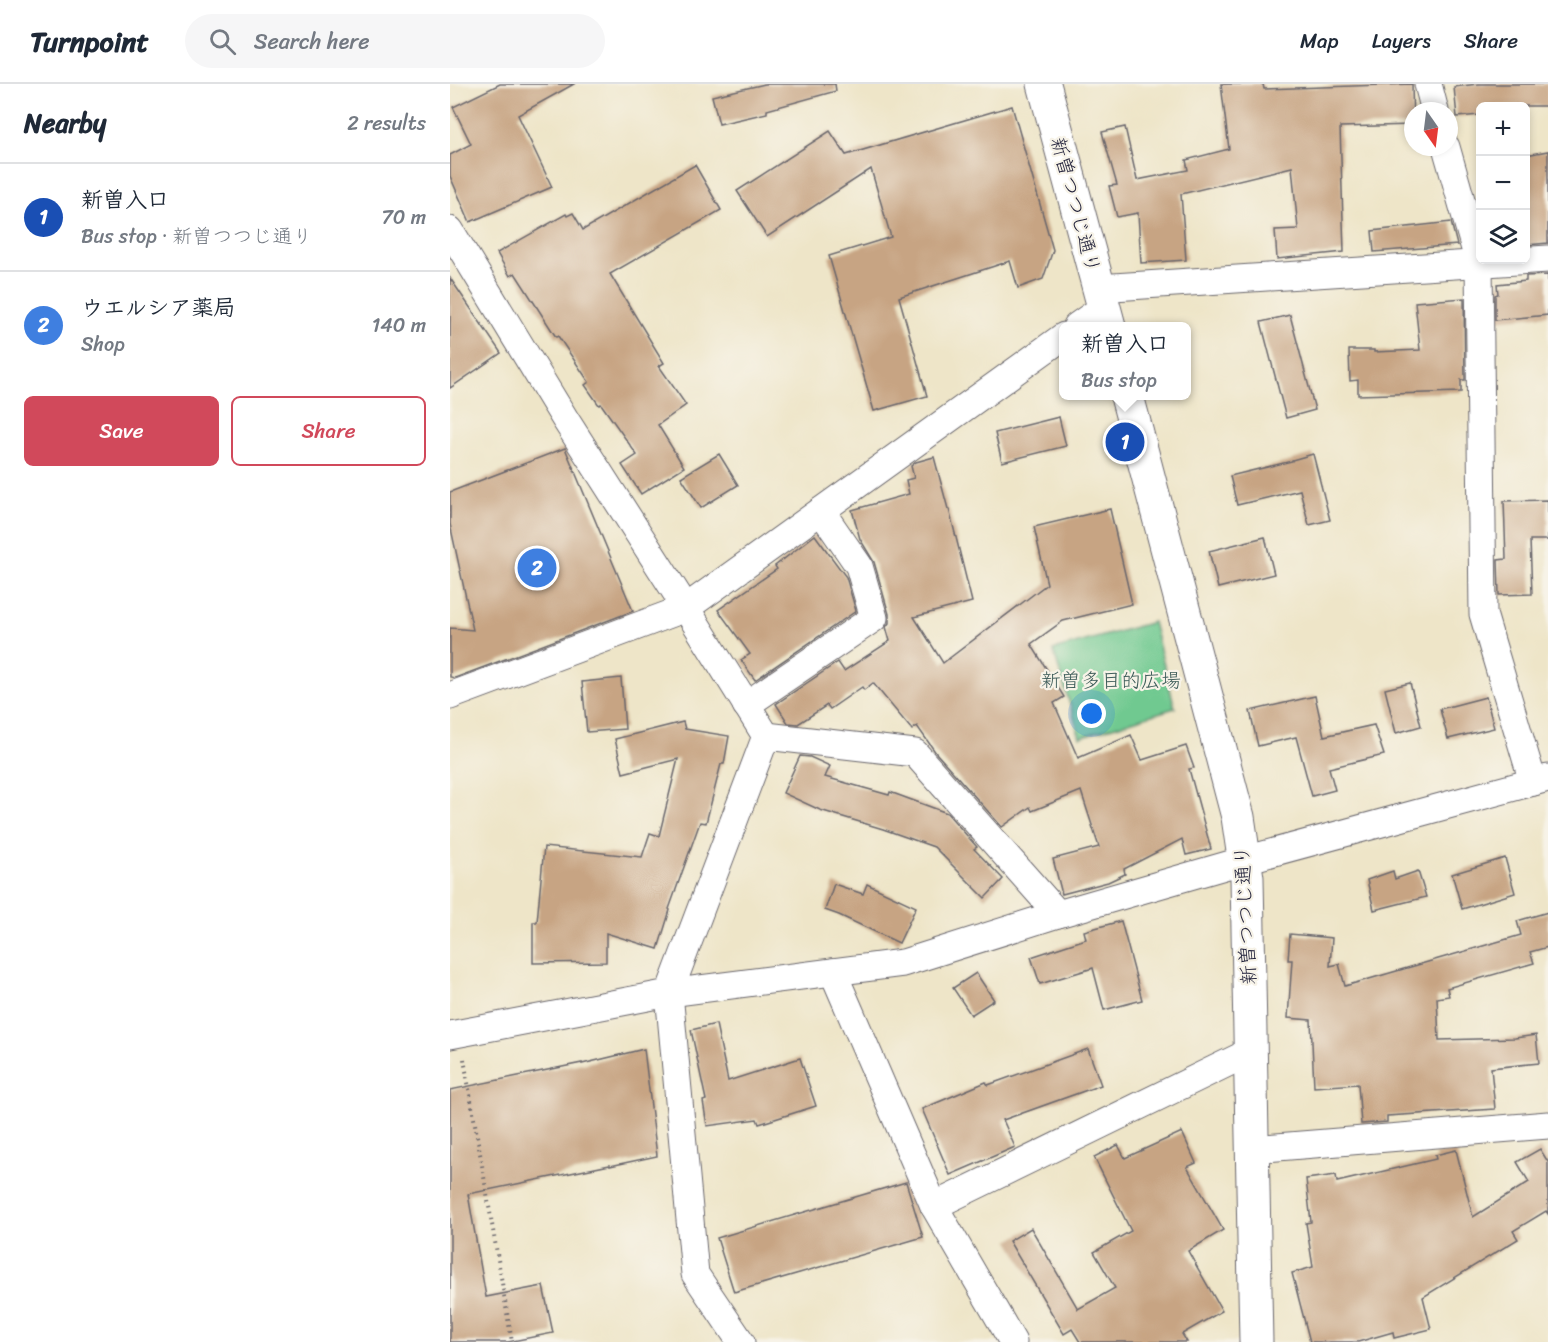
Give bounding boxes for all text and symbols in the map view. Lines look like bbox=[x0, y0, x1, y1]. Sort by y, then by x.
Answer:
search box bbox=[185, 14, 605, 68]
text: Turnpoint bbox=[30, 17, 149, 66]
text: Search here bbox=[254, 22, 370, 61]
text: Map bbox=[1300, 22, 1339, 60]
text: Layers bbox=[1372, 22, 1431, 60]
text: Share bbox=[1464, 22, 1518, 60]
icon: search bbox=[206, 25, 239, 58]
text: Nearby bbox=[24, 100, 106, 146]
north arrow bbox=[1404, 102, 1458, 156]
map controls bbox=[1476, 102, 1530, 264]
button: + bbox=[1476, 102, 1530, 156]
text: 2 results bbox=[347, 106, 426, 141]
street label: 新曽つつじ通り bbox=[1040, 133, 1111, 277]
button: − bbox=[1476, 156, 1530, 210]
text: 新曽入口 bbox=[81, 180, 169, 219]
text: 1 bbox=[39, 200, 48, 235]
text: 70 m bbox=[381, 200, 426, 235]
button: layers bbox=[1476, 210, 1530, 264]
text: Bus stop · 新曽つつじ通り bbox=[81, 219, 312, 254]
text: ウエルシア薬局 bbox=[81, 288, 235, 327]
text: 2 bbox=[38, 308, 49, 343]
text: 140 m bbox=[372, 308, 426, 343]
popup bbox=[1059, 322, 1191, 400]
text: 新曽入口 bbox=[1081, 324, 1169, 363]
text: Shop bbox=[81, 327, 125, 362]
text: Bus stop bbox=[1081, 363, 1157, 398]
button: Save bbox=[24, 396, 219, 466]
button: Share bbox=[231, 396, 426, 466]
pin: 1 bbox=[1106, 420, 1144, 464]
pin: 2 bbox=[518, 546, 556, 590]
park label: 新曽多目的広場 bbox=[1041, 663, 1181, 698]
your location bbox=[1077, 699, 1106, 728]
street label: 新曽つつじ通り bbox=[1224, 844, 1267, 986]

